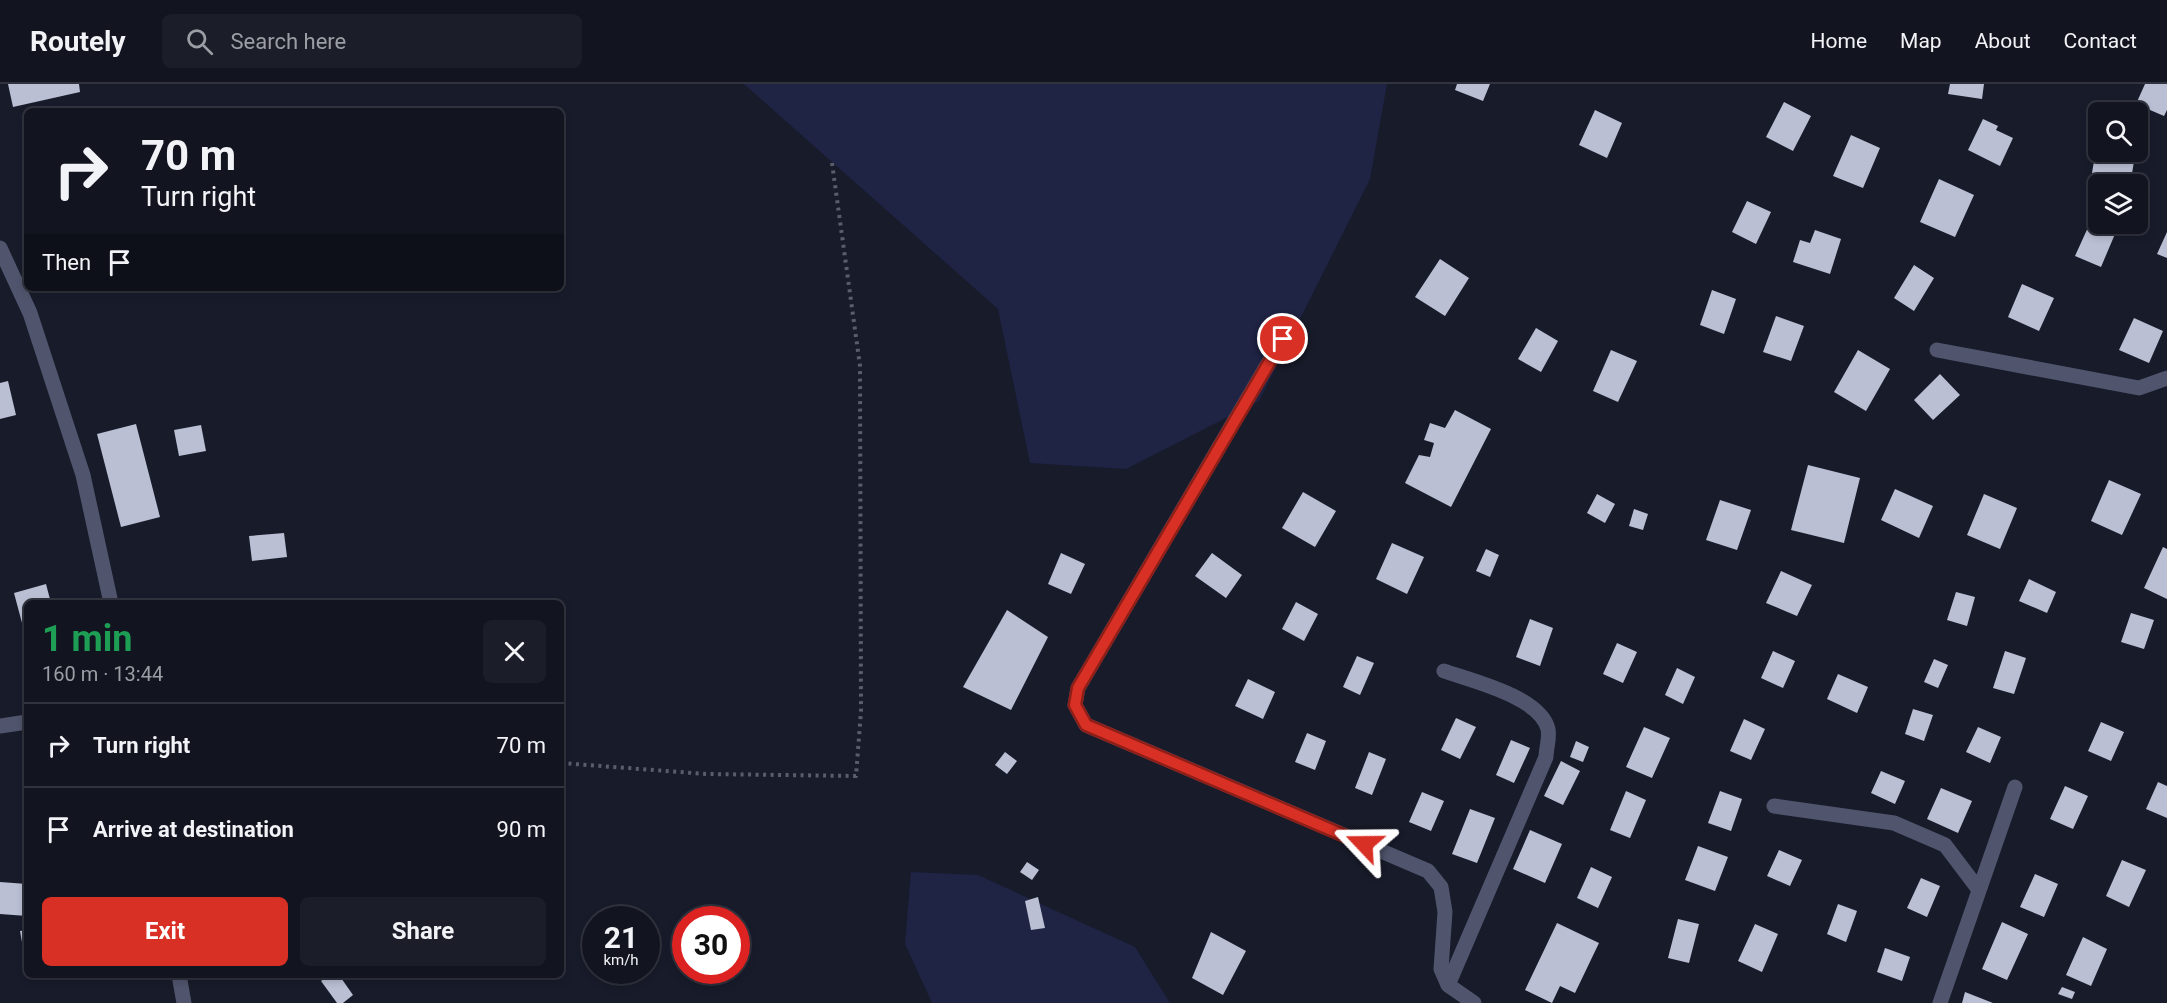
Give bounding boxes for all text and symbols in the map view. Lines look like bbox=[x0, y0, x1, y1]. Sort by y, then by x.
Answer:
search box bbox=[162, 14, 582, 68]
text: Routely bbox=[30, 25, 126, 58]
icon: search bbox=[183, 25, 216, 58]
text: Search here bbox=[231, 29, 346, 54]
text: Home bbox=[1811, 29, 1867, 53]
text: Map bbox=[1900, 29, 1942, 53]
text: About bbox=[1975, 29, 2031, 53]
text: Contact bbox=[2064, 29, 2137, 53]
map controls bbox=[2088, 102, 2148, 234]
button: search bbox=[2088, 102, 2148, 162]
text: 70 m bbox=[141, 131, 236, 180]
icon: right bbox=[42, 132, 120, 210]
button: layers bbox=[2088, 174, 2148, 234]
text: Turn right bbox=[141, 181, 256, 213]
icon: arrive bbox=[103, 246, 136, 279]
text: Then bbox=[42, 250, 91, 275]
pin bbox=[1257, 313, 1308, 364]
icon: arrive bbox=[1266, 322, 1299, 355]
text: 1 min bbox=[42, 618, 133, 660]
button: close bbox=[483, 620, 546, 683]
text: 160 m · 13:44 bbox=[42, 662, 163, 686]
icon: right bbox=[42, 729, 75, 762]
text: Turn right bbox=[93, 733, 190, 758]
text: 70 m bbox=[497, 733, 546, 758]
position arrow bbox=[1332, 812, 1396, 876]
icon: arrive bbox=[42, 813, 75, 846]
text: Arrive at destination bbox=[93, 817, 294, 842]
text: 90 m bbox=[497, 817, 546, 842]
button: Exit bbox=[42, 897, 288, 966]
button: Share bbox=[300, 897, 546, 966]
speed limit sign: 30 bbox=[672, 906, 750, 984]
text: 21 bbox=[604, 920, 638, 955]
text: km/h bbox=[603, 951, 639, 969]

